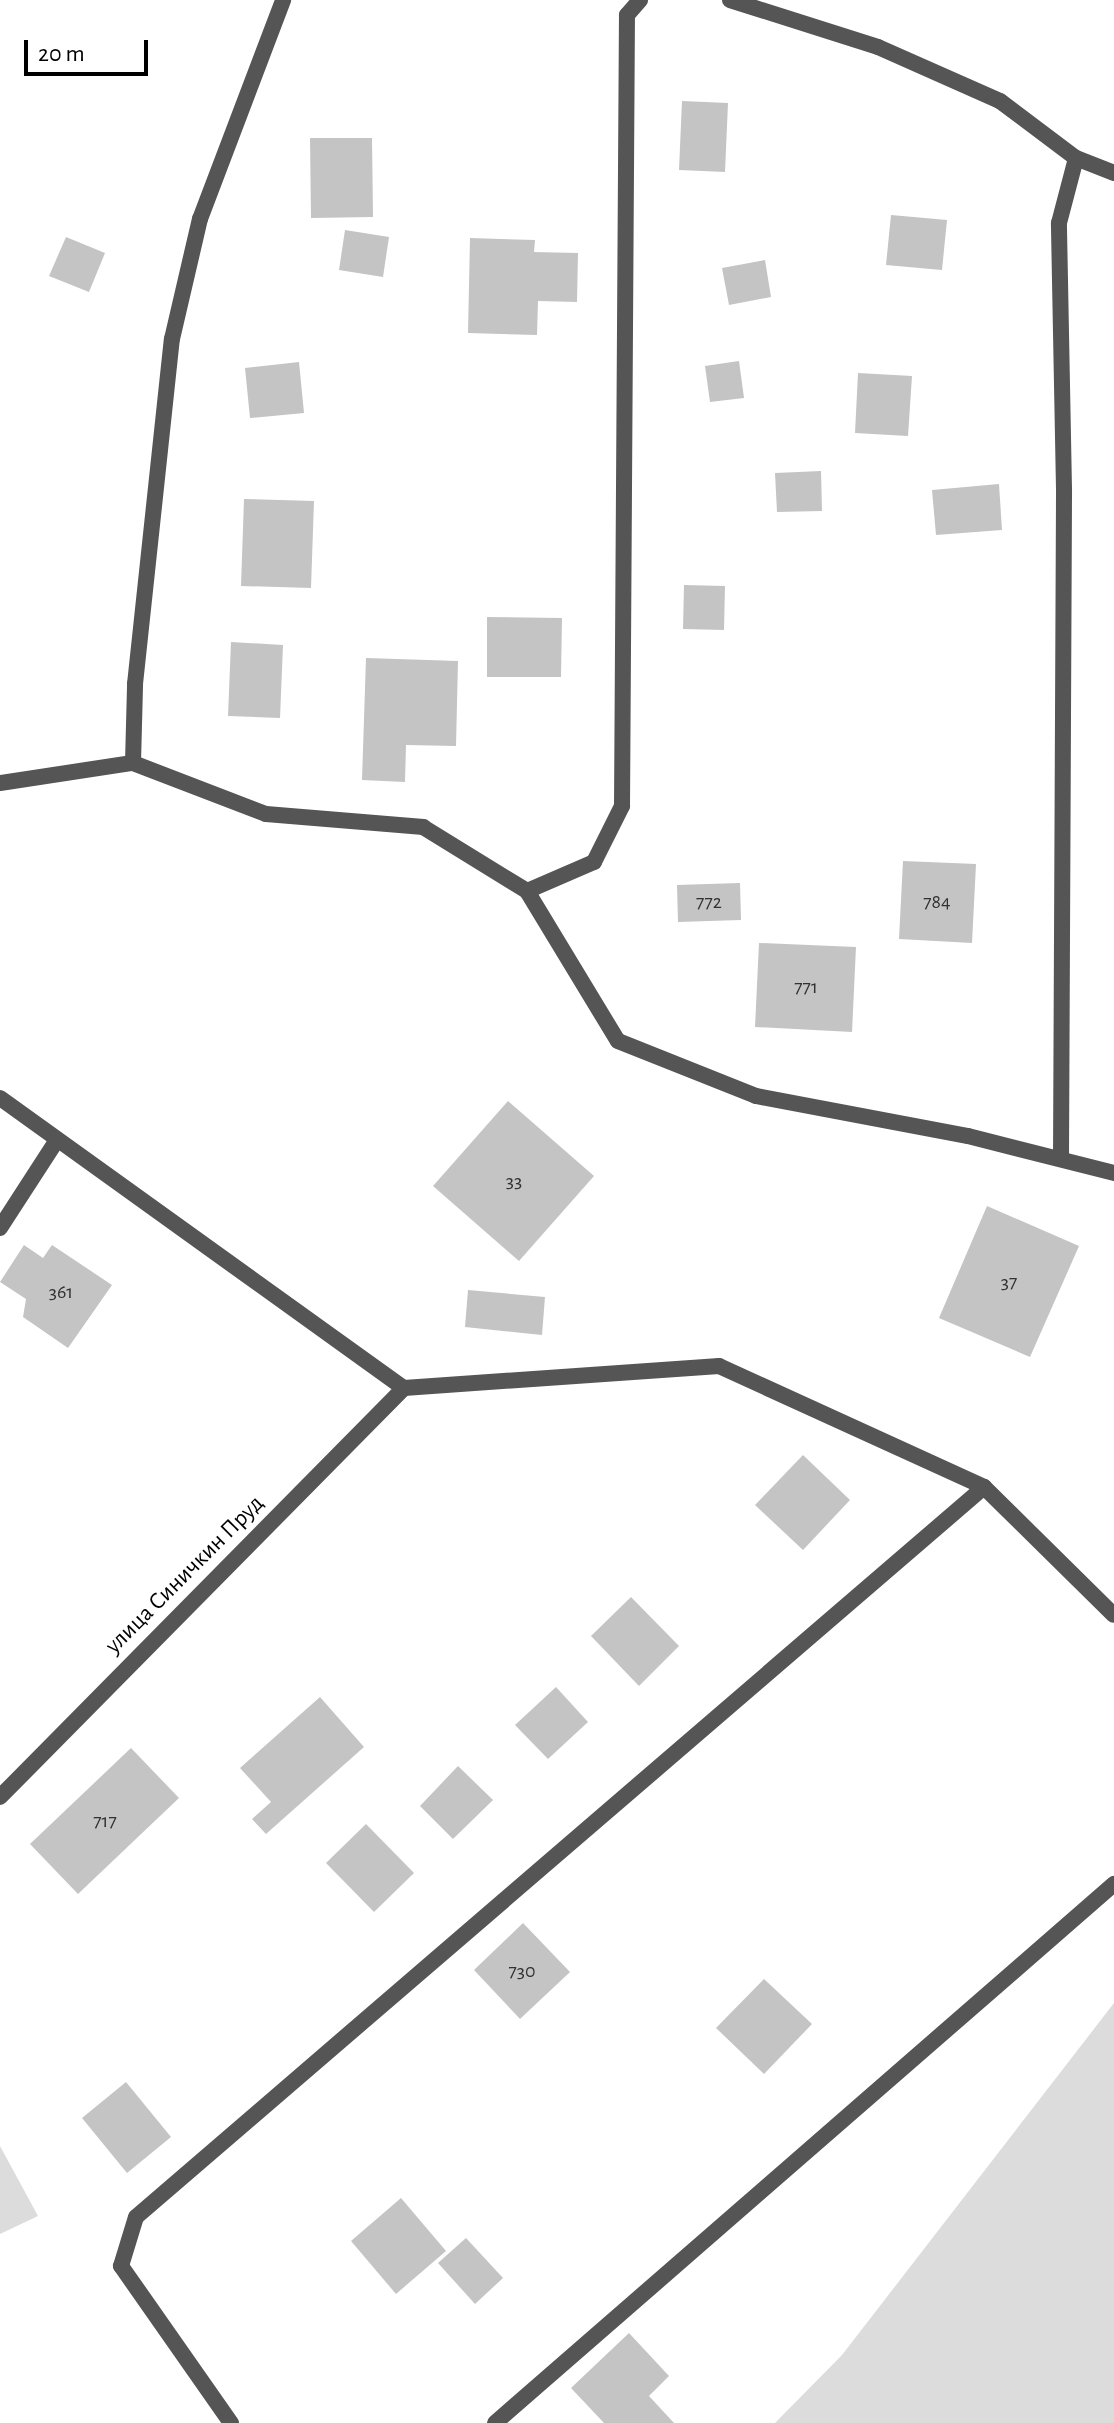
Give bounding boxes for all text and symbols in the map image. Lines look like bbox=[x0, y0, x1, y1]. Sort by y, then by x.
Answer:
scale bar bbox=[28, 24, 152, 74]
text: 20 m bbox=[38, 42, 85, 66]
house number: 772 bbox=[696, 890, 722, 914]
house number: 784 bbox=[923, 890, 951, 914]
house number: 771 bbox=[794, 975, 818, 999]
house number: 33 bbox=[506, 1169, 522, 1193]
house number: 37 bbox=[1001, 1270, 1017, 1294]
house number: 361 bbox=[49, 1280, 73, 1304]
street label: улица Синичкин Пруд bbox=[100, 1490, 270, 1660]
house number: 717 bbox=[93, 1809, 117, 1833]
house number: 730 bbox=[508, 1959, 536, 1983]

